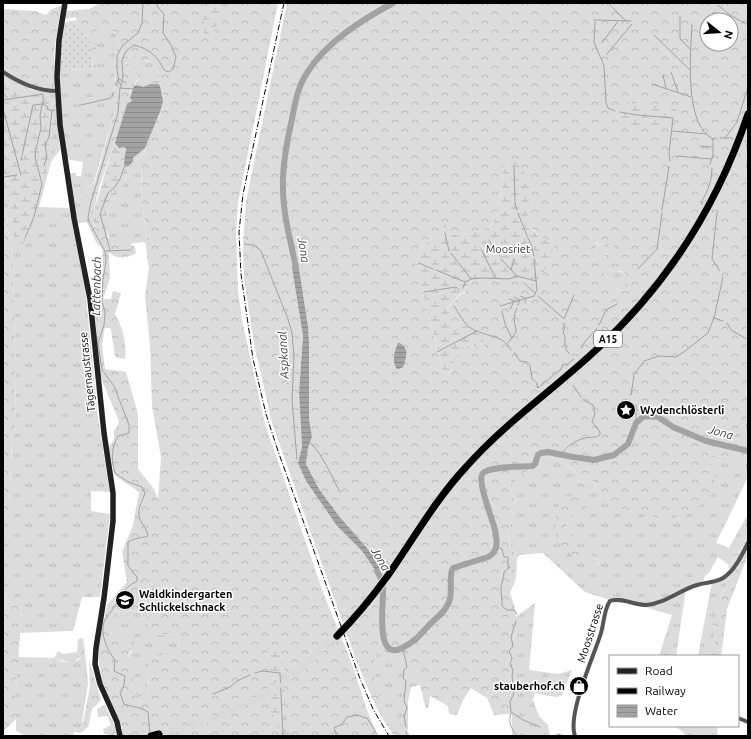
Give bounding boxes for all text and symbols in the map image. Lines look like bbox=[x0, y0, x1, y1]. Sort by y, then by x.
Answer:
north arrow bbox=[699, 12, 739, 52]
text: N bbox=[722, 29, 736, 41]
water label: Jona bbox=[295, 236, 312, 264]
park label: Moosriet bbox=[486, 243, 531, 255]
water label: Lattenbach bbox=[89, 256, 103, 316]
water label: Aspkanal bbox=[275, 330, 291, 380]
street label: Tägernaustrasse bbox=[77, 331, 97, 413]
road number: A15 bbox=[594, 331, 622, 347]
place icon: Wydenchlösterli bbox=[615, 399, 637, 421]
place label: Wydenchlösterli bbox=[640, 404, 724, 416]
water label: Jona bbox=[706, 422, 735, 442]
water label: Jona bbox=[369, 544, 393, 574]
place label: Waldkindergarten Schlickelschnack bbox=[139, 588, 232, 613]
school or university icon: Waldkindergarten Schlickelschnack bbox=[114, 589, 136, 611]
street label: Moosstrasse bbox=[575, 602, 605, 664]
legend bbox=[609, 655, 739, 727]
text: Road bbox=[645, 664, 673, 677]
shop icon: stauberhof.ch bbox=[568, 675, 590, 697]
place label: stauberhof.ch bbox=[494, 680, 565, 692]
text: Railway bbox=[645, 684, 686, 697]
text: Water bbox=[645, 704, 678, 717]

